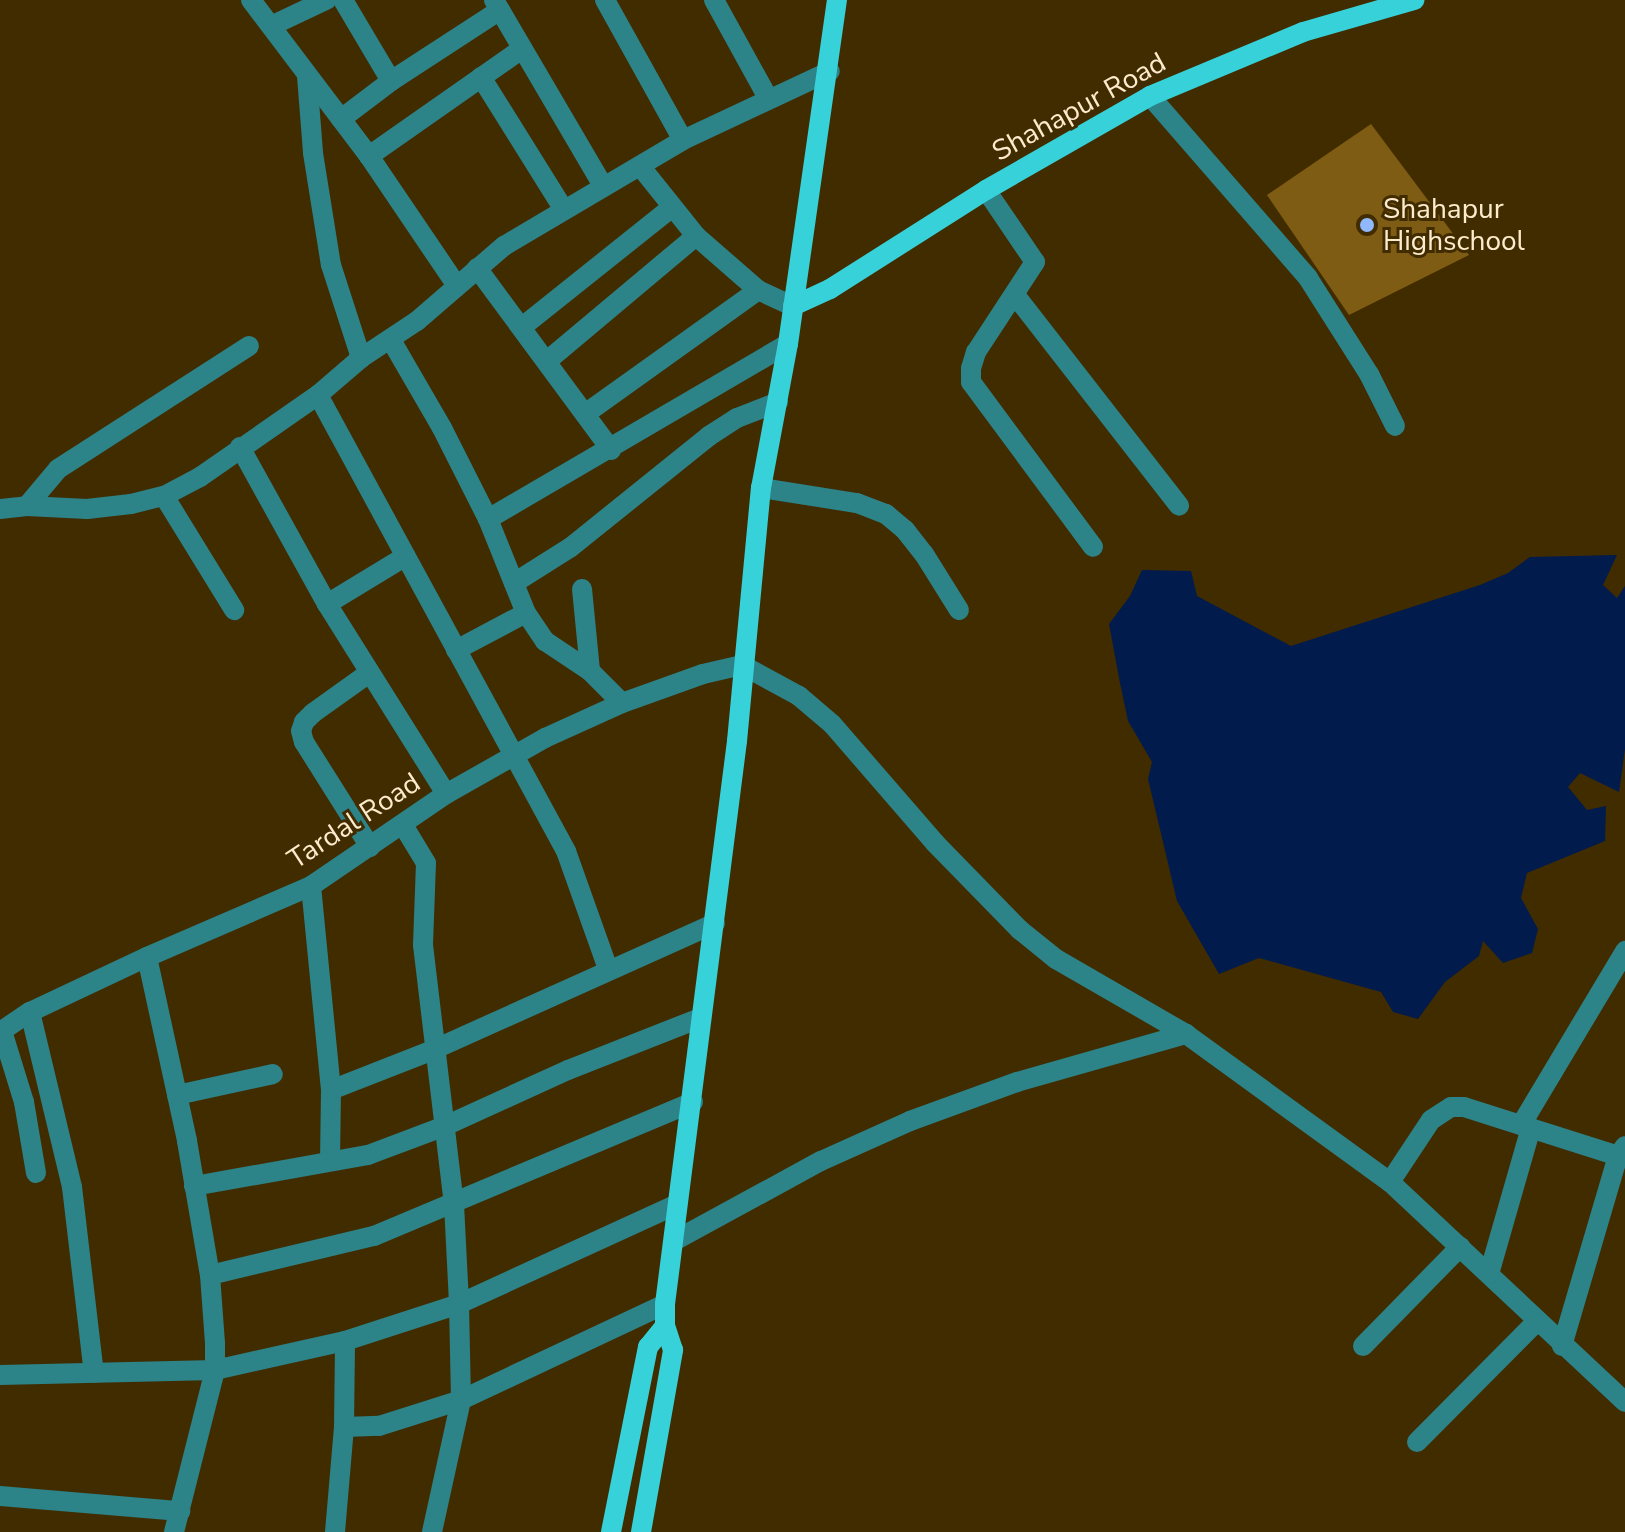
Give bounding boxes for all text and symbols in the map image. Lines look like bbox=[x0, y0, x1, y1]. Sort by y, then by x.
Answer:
street label: Shahapur Road bbox=[986, 45, 1172, 169]
place label: Shahapur Highschool bbox=[1383, 192, 1525, 258]
marker: Shahapur Highschool bbox=[1358, 216, 1376, 234]
street label: Tardal Road bbox=[281, 766, 427, 876]

